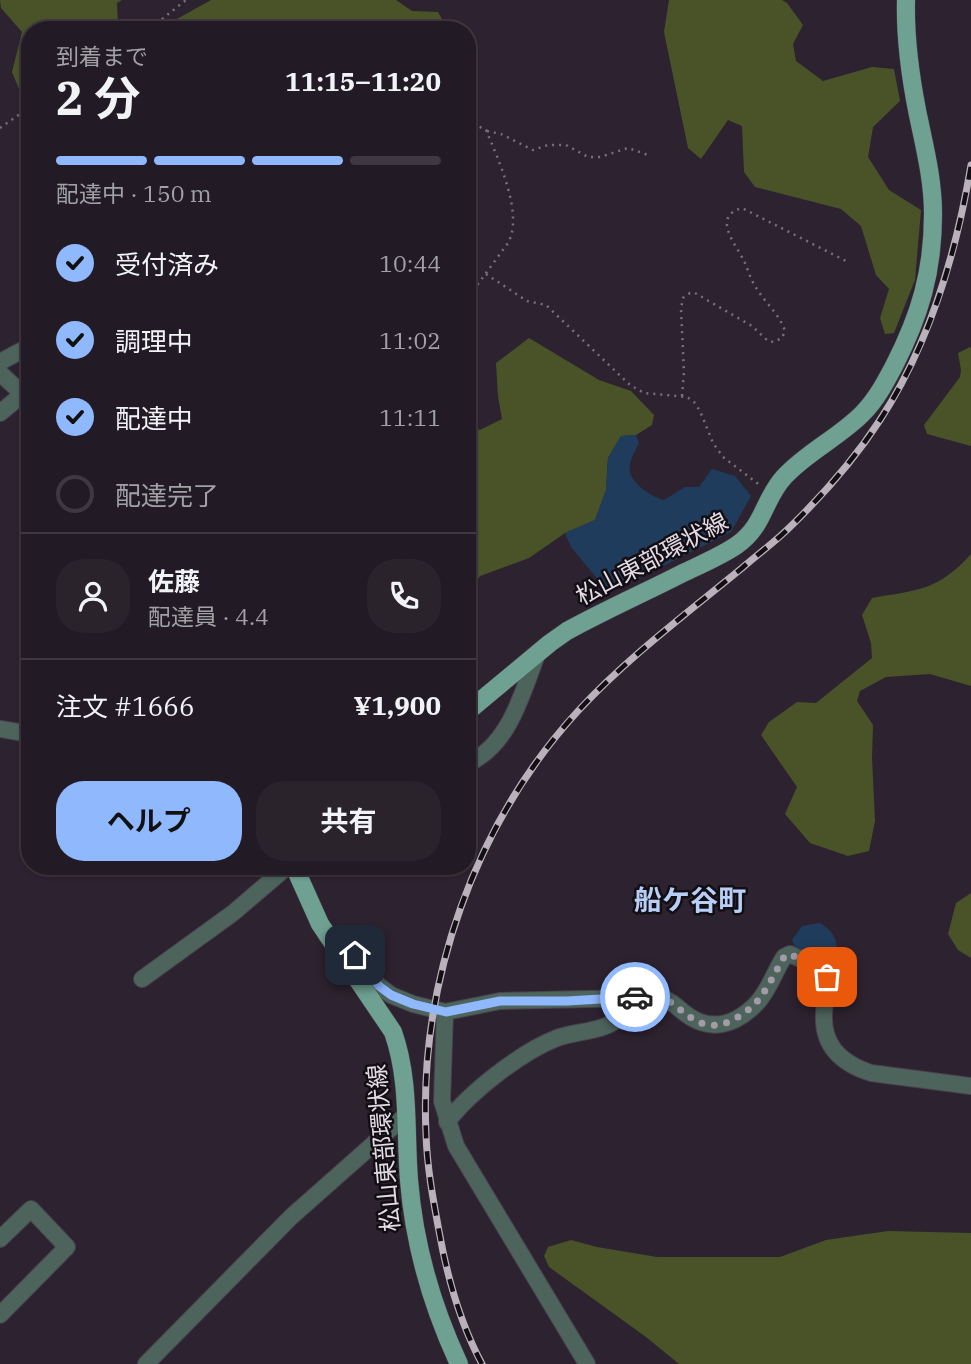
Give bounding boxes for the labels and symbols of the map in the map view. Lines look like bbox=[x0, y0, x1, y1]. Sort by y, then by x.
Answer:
street label: 松山東部環状線 bbox=[570, 505, 733, 612]
district label: 船ケ谷町 bbox=[634, 881, 746, 918]
pin bbox=[325, 925, 385, 985]
pin bbox=[797, 947, 857, 1007]
courier bbox=[600, 962, 670, 1032]
street label: 松山東部環状線 bbox=[360, 1063, 406, 1233]

